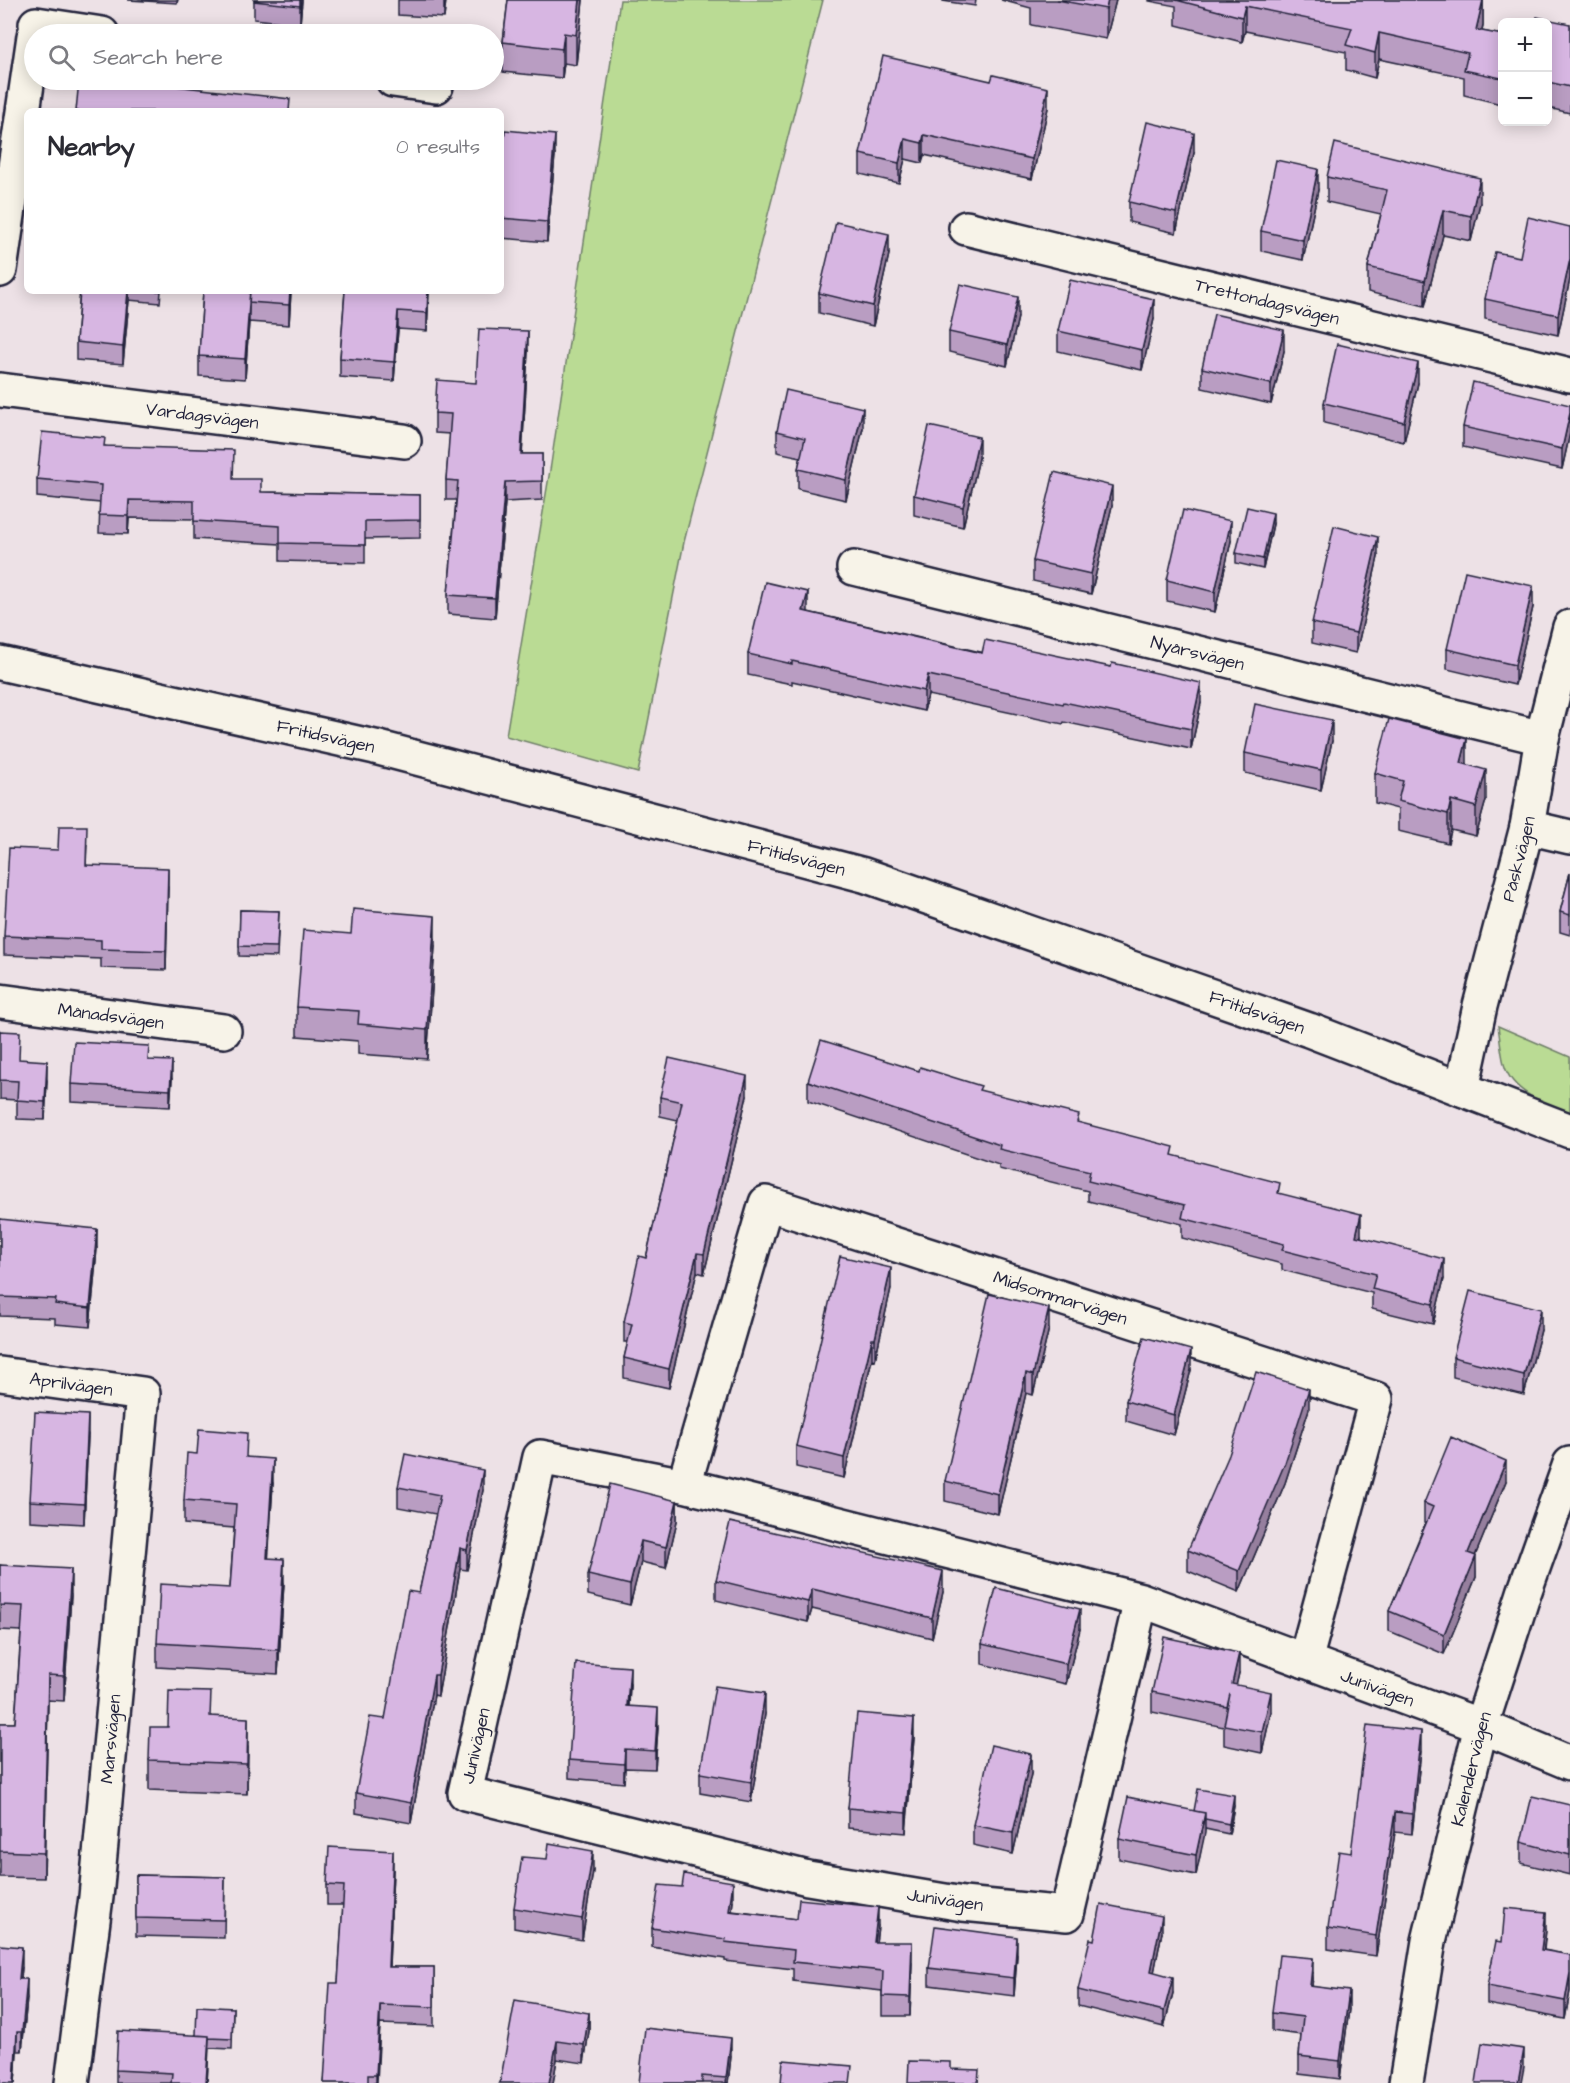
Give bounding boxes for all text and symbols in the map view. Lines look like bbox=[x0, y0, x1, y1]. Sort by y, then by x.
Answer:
map controls bbox=[1498, 18, 1552, 126]
button: + bbox=[1498, 18, 1552, 72]
search box bbox=[24, 24, 504, 90]
icon: search bbox=[45, 41, 78, 74]
text: Search here bbox=[93, 42, 223, 73]
button: − bbox=[1498, 72, 1552, 126]
text: Nearby bbox=[48, 129, 135, 165]
text: 0 results bbox=[396, 133, 480, 161]
street label: Trettondagsvägen bbox=[1192, 272, 1342, 331]
street label: Vardagsvägen bbox=[144, 396, 260, 435]
street label: Nyårsvägen bbox=[1148, 629, 1247, 677]
street label: Fritidsvägen bbox=[274, 713, 377, 759]
street label: Påskvägen bbox=[1495, 814, 1541, 904]
street label: Fritidsvägen bbox=[745, 833, 848, 882]
street label: Fritidsvägen bbox=[1206, 984, 1308, 1040]
street label: Månadsvägen bbox=[56, 996, 166, 1035]
street label: Midsommarvägen bbox=[990, 1264, 1131, 1331]
street label: Aprilvägen bbox=[28, 1366, 114, 1402]
street label: Junivägen bbox=[1337, 1663, 1418, 1713]
street label: Marsvägen bbox=[95, 1693, 128, 1785]
street label: Junivägen bbox=[455, 1706, 496, 1786]
street label: Kalendervägen bbox=[1445, 1708, 1497, 1829]
street label: Junivägen bbox=[905, 1882, 985, 1919]

